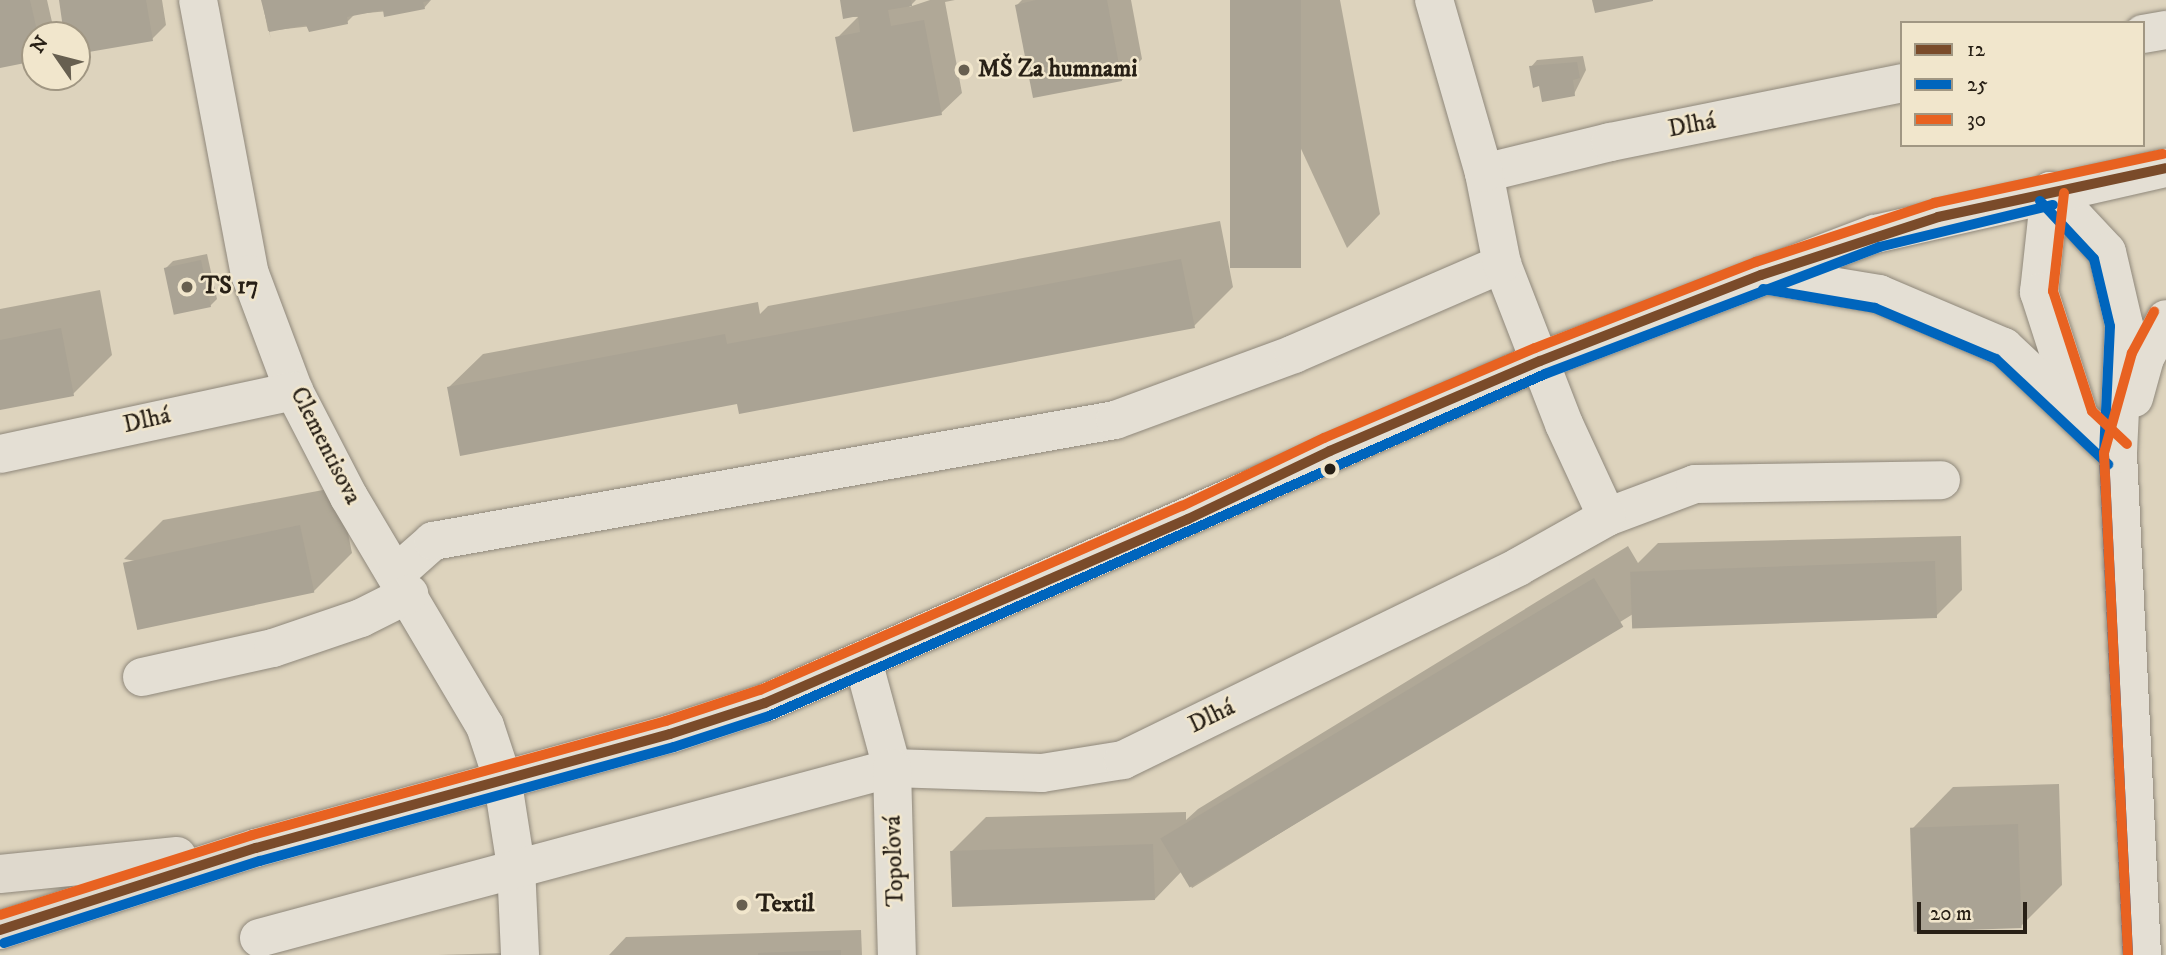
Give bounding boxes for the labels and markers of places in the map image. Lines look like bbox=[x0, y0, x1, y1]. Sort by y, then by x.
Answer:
place label: MŠ Za humnami bbox=[978, 56, 1137, 84]
marker: MŠ Za humnami bbox=[956, 62, 972, 78]
place label: TS 17 bbox=[201, 273, 258, 301]
marker: TS 17 bbox=[179, 279, 195, 295]
unlabelled marker bbox=[1323, 462, 1337, 476]
place label: Textil bbox=[756, 891, 815, 919]
marker: Textil bbox=[734, 897, 750, 913]

